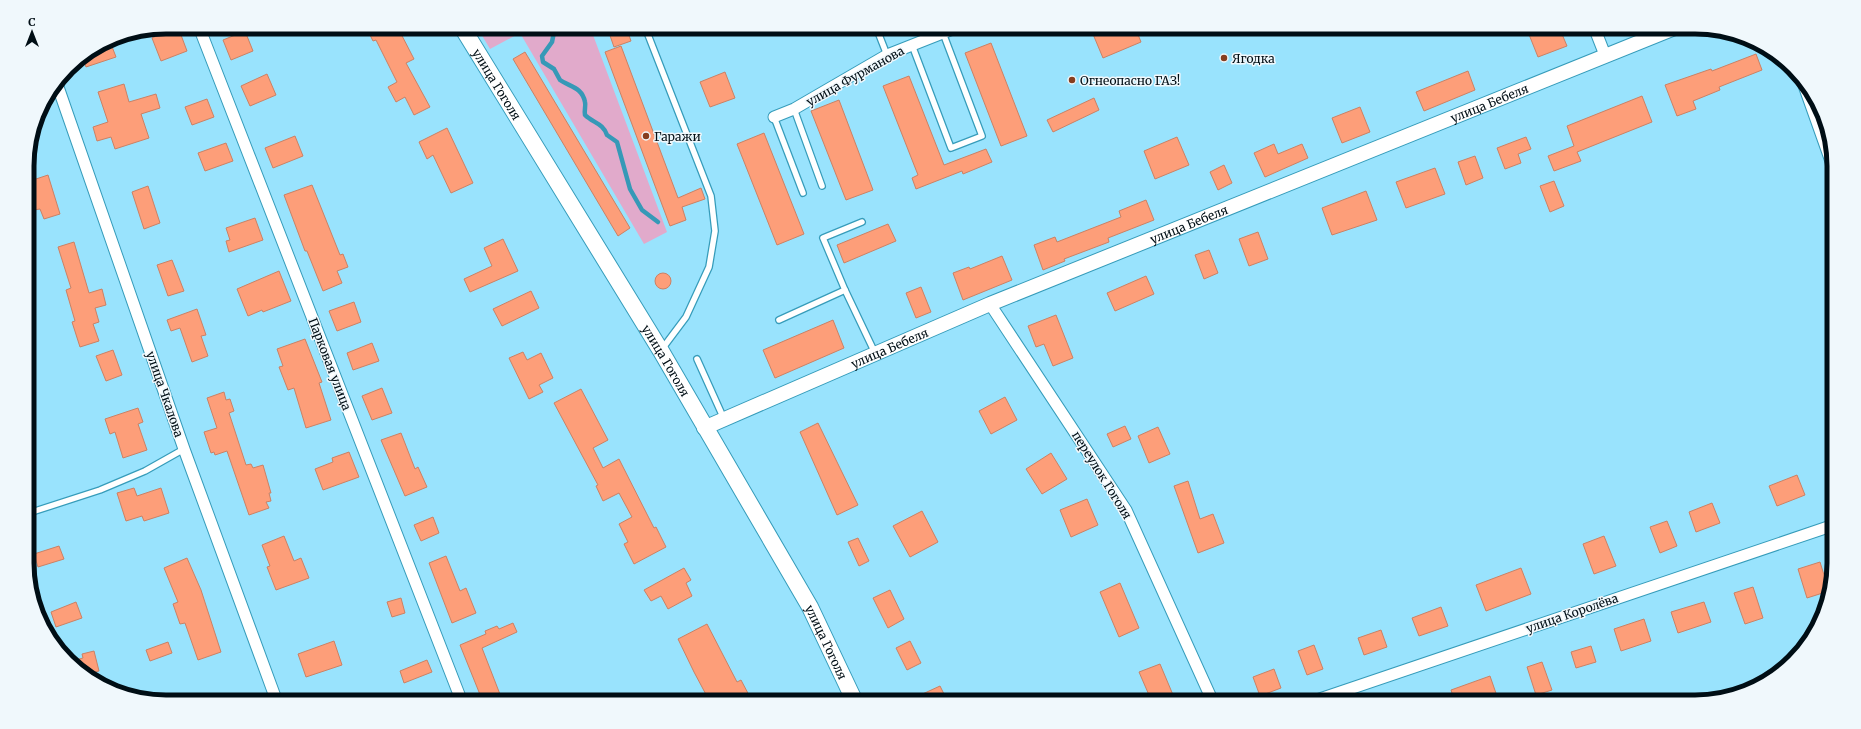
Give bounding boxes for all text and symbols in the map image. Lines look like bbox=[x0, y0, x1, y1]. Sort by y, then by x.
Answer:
north arrow bbox=[12, 12, 52, 52]
text: С bbox=[28, 15, 36, 29]
street label: улица Фурманова bbox=[803, 43, 907, 109]
street label: улица Гоголя bbox=[470, 46, 525, 122]
place label: Ягодка bbox=[1232, 51, 1275, 66]
marker: Ягодка bbox=[1219, 53, 1229, 63]
place label: Огнеопасно ГАЗ! bbox=[1080, 73, 1180, 88]
marker: Огнеопасно ГАЗ! bbox=[1067, 75, 1077, 85]
street label: улица Бебеля bbox=[1448, 80, 1530, 125]
place label: Гаражи bbox=[654, 129, 701, 144]
marker: Гаражи bbox=[641, 131, 651, 141]
street label: улица Бебеля bbox=[1148, 201, 1230, 246]
street label: Парковая улица bbox=[305, 316, 355, 413]
street label: улица Гоголя bbox=[639, 322, 693, 399]
street label: улица Бебеля bbox=[848, 324, 930, 371]
street label: улица Чкалова bbox=[143, 349, 187, 439]
street label: переулок Гоголя bbox=[1069, 428, 1135, 522]
street label: улица Королёва bbox=[1524, 590, 1621, 636]
street label: улица Гоголя bbox=[802, 602, 851, 682]

